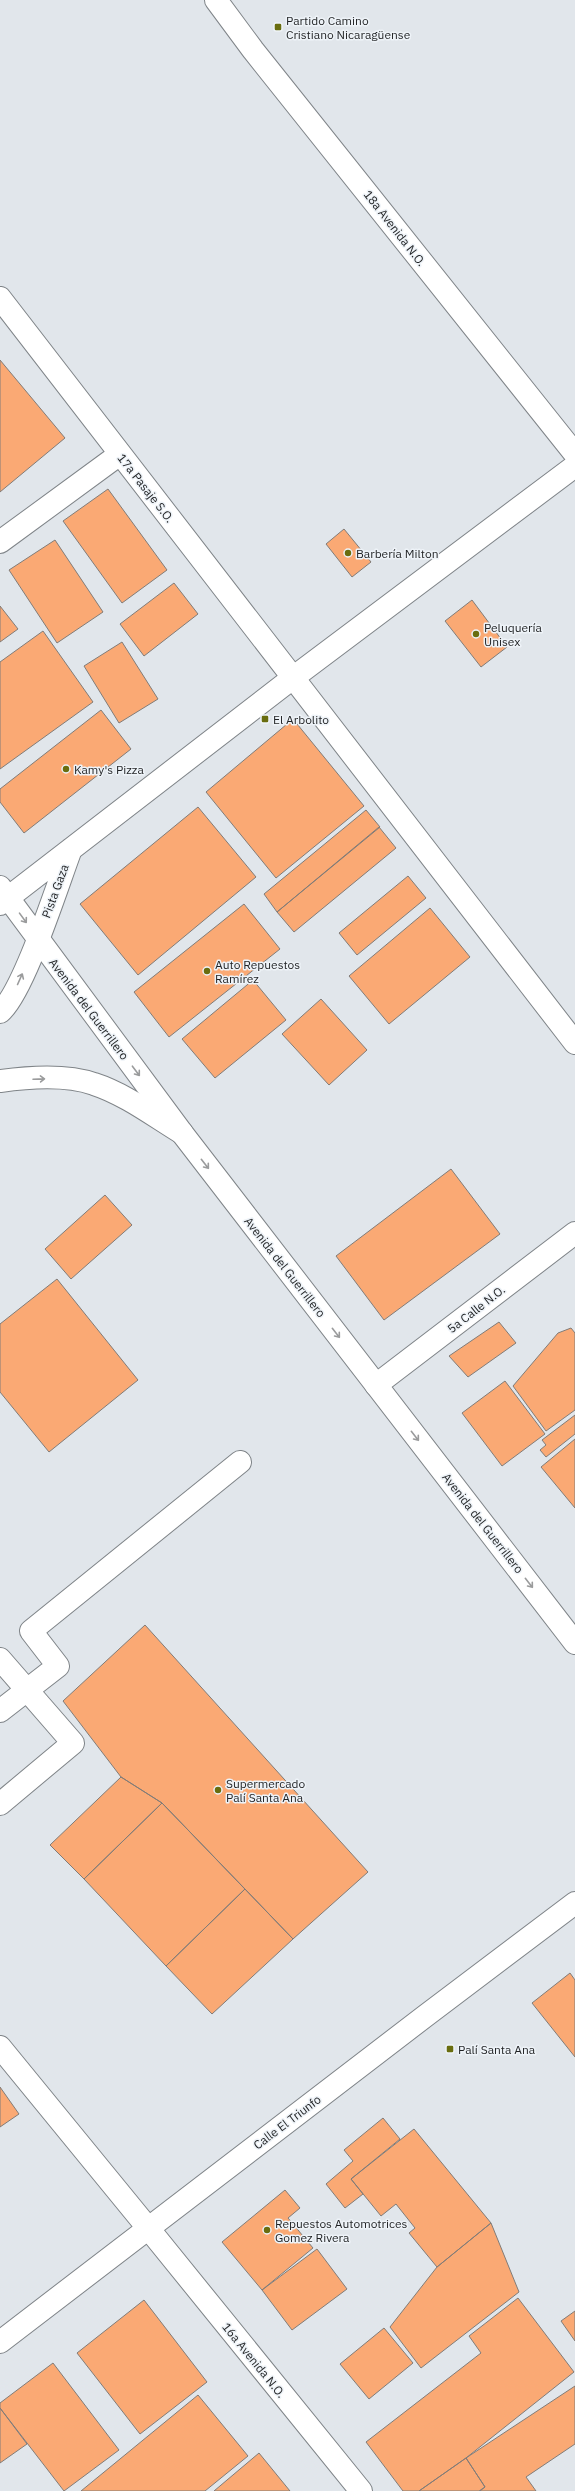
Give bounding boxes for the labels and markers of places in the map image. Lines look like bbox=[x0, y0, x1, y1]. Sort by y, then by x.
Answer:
place label: Partido Camino Cristiano Nicaragüense bbox=[286, 13, 411, 42]
marker: Partido Camino Cristiano Nicaragüense bbox=[273, 22, 283, 32]
place label: Barbería Milton bbox=[356, 546, 439, 561]
marker: Barbería Milton bbox=[343, 548, 353, 558]
place label: Peluquería Unisex bbox=[484, 620, 542, 649]
marker: Peluquería Unisex bbox=[471, 629, 481, 639]
place label: El Arbolito bbox=[273, 712, 329, 727]
marker: El Arbolito bbox=[260, 714, 270, 724]
place label: Kamy's Pizza bbox=[74, 762, 144, 777]
marker: Kamy's Pizza bbox=[61, 764, 71, 774]
place label: Auto Repuestos Ramírez bbox=[215, 957, 300, 986]
marker: Auto Repuestos Ramírez bbox=[202, 966, 212, 976]
place label: Supermercado Palí Santa Ana bbox=[226, 1776, 306, 1805]
marker: Supermercado Palí Santa Ana bbox=[213, 1785, 223, 1795]
place label: Palí Santa Ana bbox=[458, 2042, 536, 2057]
marker: Palí Santa Ana bbox=[445, 2044, 455, 2054]
place label: Repuestos Automotrices Gomez Rivera bbox=[275, 2216, 408, 2245]
marker: Repuestos Automotrices Gomez Rivera bbox=[262, 2225, 272, 2235]

